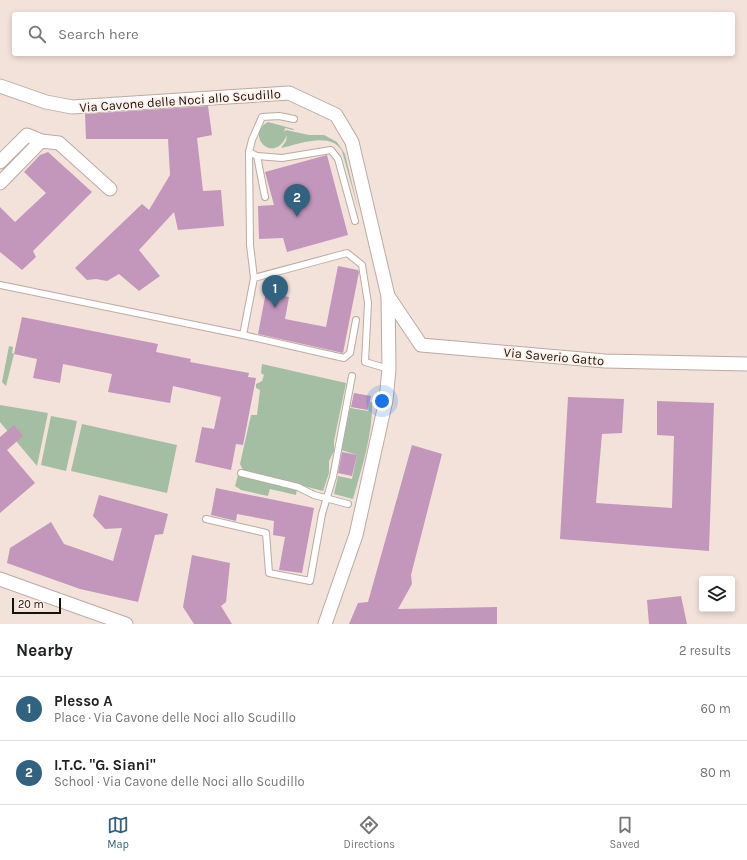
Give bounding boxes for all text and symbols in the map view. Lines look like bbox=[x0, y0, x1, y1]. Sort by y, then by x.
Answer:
search box bbox=[12, 12, 735, 56]
icon: search bbox=[26, 23, 48, 45]
text: Search here bbox=[58, 25, 139, 43]
street label: Via Cavone delle Noci allo Scudillo bbox=[79, 86, 281, 115]
pin: 2 bbox=[284, 184, 310, 217]
pin: 1 bbox=[262, 275, 288, 308]
street label: Via Saverio Gatto bbox=[503, 345, 605, 368]
your location bbox=[372, 391, 392, 411]
map controls bbox=[699, 576, 735, 612]
button: layers bbox=[699, 576, 735, 612]
scale bar bbox=[12, 596, 61, 615]
text: 20 m bbox=[18, 598, 44, 611]
text: Nearby bbox=[16, 640, 73, 660]
text: 2 results bbox=[679, 643, 731, 658]
text: Plesso A bbox=[54, 692, 113, 710]
text: 1 bbox=[27, 701, 31, 716]
text: 60 m bbox=[701, 701, 731, 716]
text: Place · Via Cavone delle Noci allo Scudillo bbox=[54, 710, 296, 725]
text: I.T.C. "G. Siani" bbox=[54, 756, 156, 774]
text: 2 bbox=[25, 765, 33, 780]
text: 80 m bbox=[700, 765, 731, 780]
text: School · Via Cavone delle Noci allo Scudillo bbox=[54, 774, 305, 789]
tab: Map bbox=[107, 814, 129, 851]
tab: Directions bbox=[343, 814, 395, 851]
tab: Saved bbox=[609, 814, 640, 851]

